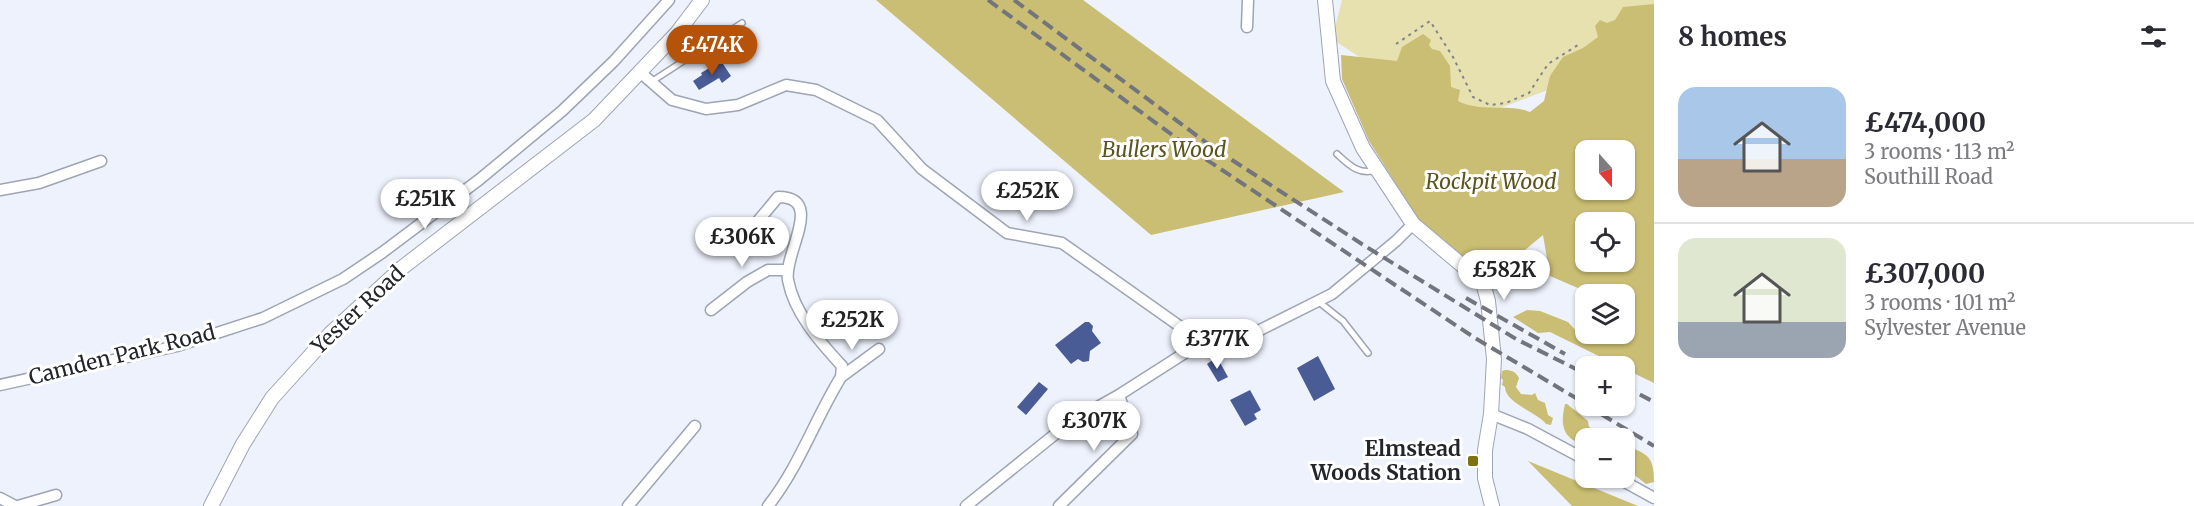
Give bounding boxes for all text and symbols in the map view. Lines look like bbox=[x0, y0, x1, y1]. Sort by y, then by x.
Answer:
text: 8 homes bbox=[1678, 20, 1787, 53]
icon: filters bbox=[2137, 20, 2170, 53]
pin: £474K bbox=[670, 25, 754, 76]
text: £474K bbox=[680, 32, 744, 57]
text: £474,000 bbox=[1864, 106, 1986, 139]
icon: home bbox=[1726, 111, 1798, 183]
park label: Bullers Wood bbox=[1102, 136, 1226, 163]
text: 3 rooms · 113 m² bbox=[1864, 139, 2014, 164]
north arrow bbox=[1575, 140, 1635, 200]
map controls bbox=[1575, 140, 1635, 488]
text: Southill Road bbox=[1864, 164, 1993, 189]
park label: Rockpit Wood bbox=[1426, 168, 1556, 195]
pin: £252K bbox=[985, 171, 1069, 222]
text: £252K bbox=[995, 178, 1059, 203]
pin: £251K bbox=[383, 179, 467, 230]
text: £251K bbox=[395, 186, 455, 211]
button: locate bbox=[1575, 212, 1635, 272]
pin: £306K bbox=[700, 217, 784, 268]
text: £306K bbox=[709, 224, 775, 249]
pin: £582K bbox=[1462, 250, 1546, 301]
text: £582K bbox=[1472, 257, 1536, 282]
text: £307,000 bbox=[1864, 257, 1985, 290]
street label: Yester Road bbox=[305, 260, 410, 360]
icon: home bbox=[1726, 262, 1798, 334]
button: layers bbox=[1575, 284, 1635, 344]
text: 3 rooms · 101 m² bbox=[1864, 290, 2015, 315]
pin: £252K bbox=[810, 300, 894, 351]
text: £252K bbox=[820, 307, 884, 332]
text: Sylvester Avenue bbox=[1864, 315, 2026, 340]
street label: Camden Park Road bbox=[26, 318, 218, 391]
pin: £377K bbox=[1175, 319, 1259, 370]
text: £377K bbox=[1185, 326, 1249, 351]
button: + bbox=[1575, 356, 1635, 416]
pin: £307K bbox=[1052, 401, 1136, 452]
text: £307K bbox=[1061, 408, 1127, 433]
button: − bbox=[1575, 428, 1635, 488]
place label: Elmstead Woods Station bbox=[1310, 435, 1461, 486]
marker: Elmstead Woods Station bbox=[1466, 454, 1480, 468]

